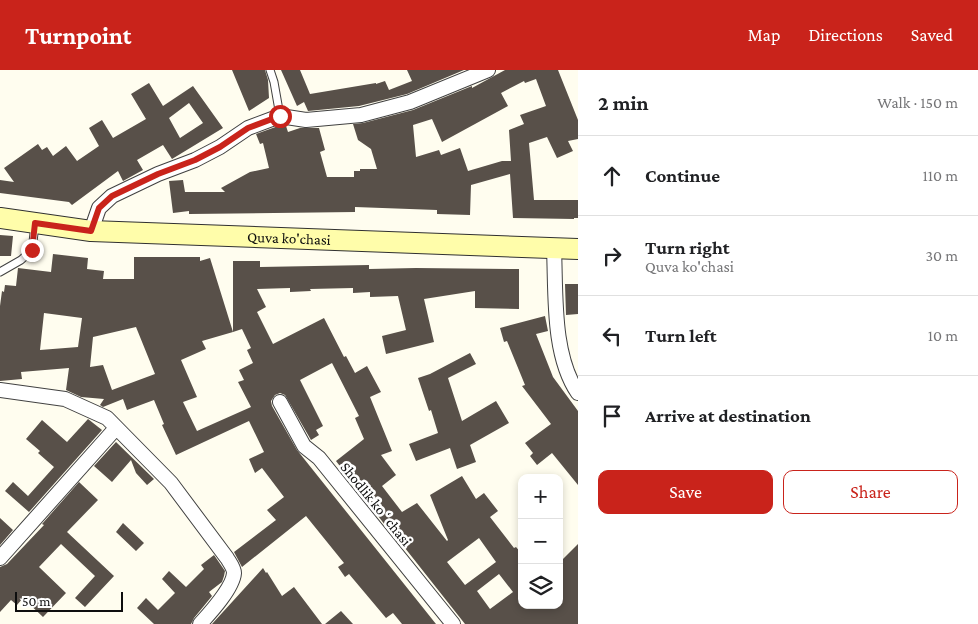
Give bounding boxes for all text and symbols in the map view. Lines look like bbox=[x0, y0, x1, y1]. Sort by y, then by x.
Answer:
text: Turnpoint bbox=[25, 22, 131, 49]
text: Map bbox=[748, 25, 780, 45]
text: Directions bbox=[808, 25, 883, 45]
text: Saved bbox=[911, 25, 953, 45]
text: 2 min bbox=[598, 91, 649, 115]
text: Walk · 150 m bbox=[877, 94, 958, 111]
route start bbox=[269, 105, 292, 128]
icon: ahead bbox=[598, 162, 626, 190]
text: Continue bbox=[645, 165, 720, 186]
text: 110 m bbox=[922, 167, 958, 184]
street label: Quva ko'chasi bbox=[247, 229, 331, 248]
text: Turn right bbox=[645, 237, 730, 258]
route end bbox=[21, 239, 44, 262]
icon: right bbox=[598, 242, 626, 270]
text: 30 m bbox=[926, 247, 958, 264]
text: Quva ko'chasi bbox=[645, 258, 734, 275]
icon: left bbox=[598, 322, 626, 350]
text: Turn left bbox=[645, 325, 717, 346]
text: 10 m bbox=[928, 327, 958, 344]
icon: arrive bbox=[598, 402, 626, 430]
text: Arrive at destination bbox=[645, 405, 811, 426]
street label: Shodlik koʻchasi bbox=[338, 459, 415, 549]
button: Save bbox=[598, 470, 773, 514]
button: Share bbox=[783, 470, 958, 514]
map controls bbox=[518, 474, 563, 609]
button: + bbox=[518, 474, 563, 519]
button: − bbox=[518, 519, 563, 564]
button: layers bbox=[518, 564, 563, 609]
scale bar bbox=[15, 589, 122, 612]
text: 50 m bbox=[22, 593, 50, 609]

